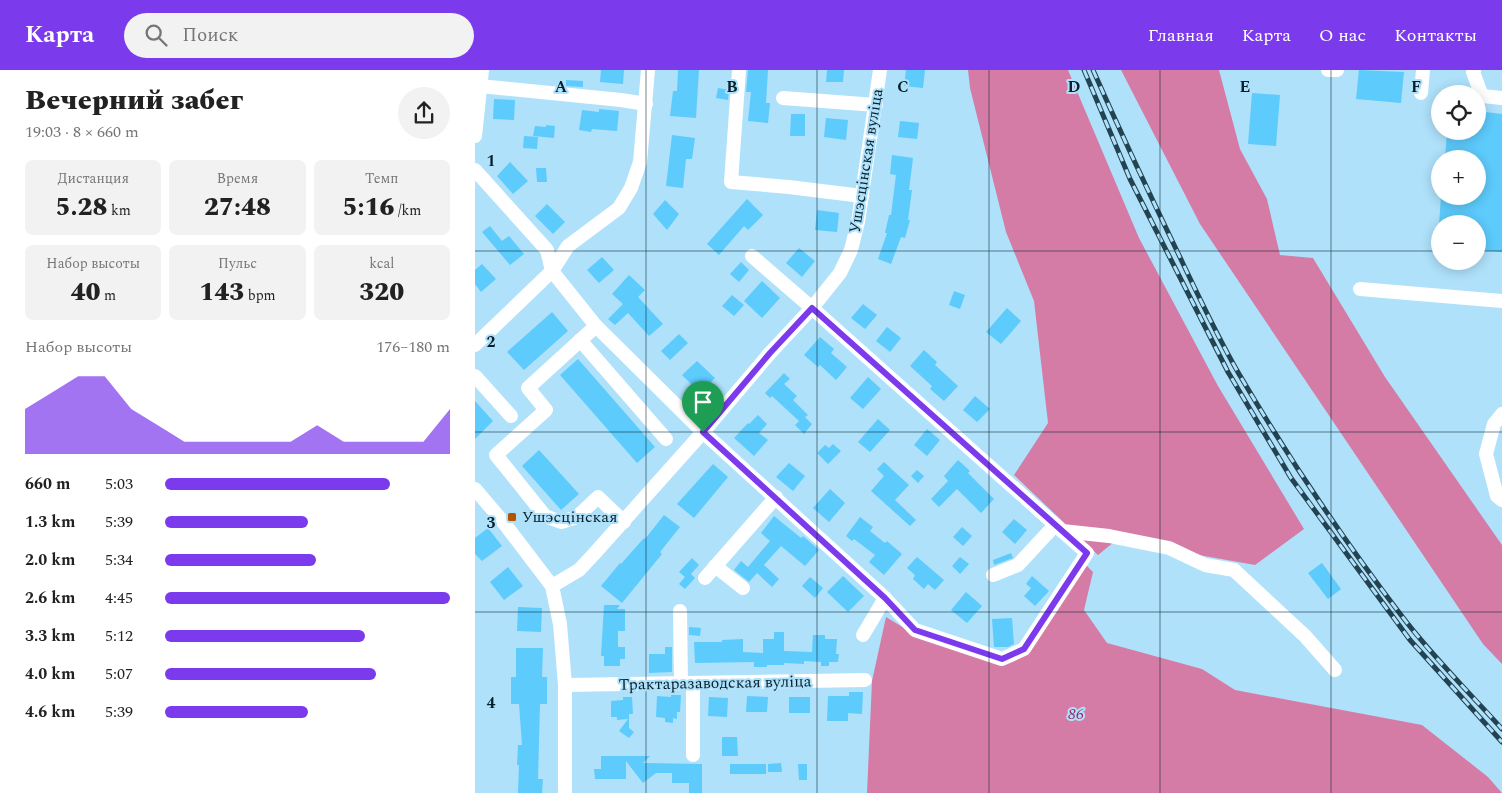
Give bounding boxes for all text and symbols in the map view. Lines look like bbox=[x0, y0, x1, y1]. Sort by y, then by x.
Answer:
search box bbox=[124, 13, 474, 58]
text: Карта bbox=[25, 17, 94, 53]
icon: search bbox=[142, 21, 170, 49]
text: Поиск bbox=[182, 21, 238, 50]
text: Главная bbox=[1148, 22, 1214, 49]
text: Карта bbox=[1242, 22, 1291, 49]
text: О нас bbox=[1319, 22, 1366, 49]
text: Контакты bbox=[1394, 22, 1477, 49]
text: A bbox=[555, 75, 568, 99]
text: B bbox=[726, 75, 738, 99]
text: C bbox=[897, 75, 909, 99]
text: D bbox=[1068, 75, 1081, 99]
text: E bbox=[1240, 75, 1250, 99]
text: F bbox=[1411, 75, 1421, 99]
text: Вечерний забег bbox=[25, 79, 243, 122]
map controls bbox=[1431, 85, 1486, 270]
button: locate bbox=[1431, 85, 1486, 140]
button: share bbox=[398, 87, 450, 139]
street label: Ушэсцінская вуліца bbox=[843, 87, 889, 235]
text: 19:03 · 8 × 660 m bbox=[25, 120, 139, 144]
text: 1 bbox=[487, 149, 495, 173]
button: + bbox=[1431, 150, 1486, 205]
text: Дистанция bbox=[57, 168, 129, 189]
text: Время bbox=[217, 168, 258, 189]
text: Темп bbox=[365, 168, 399, 189]
text: 5.28 bbox=[55, 189, 107, 227]
text: 27:48 bbox=[204, 189, 271, 227]
text: 5:16 bbox=[342, 189, 394, 227]
text: km bbox=[107, 200, 131, 221]
text: /km bbox=[394, 200, 421, 221]
button: − bbox=[1431, 215, 1486, 270]
text: Набор высоты bbox=[46, 253, 140, 274]
text: Пульс bbox=[218, 253, 257, 274]
text: kcal bbox=[369, 253, 394, 274]
text: 40 bbox=[70, 274, 100, 312]
text: 143 bbox=[199, 274, 244, 312]
text: 320 bbox=[359, 274, 404, 312]
text: m bbox=[100, 285, 116, 306]
text: bpm bbox=[244, 285, 276, 306]
text: 2 bbox=[487, 330, 496, 354]
text: Набор высоты bbox=[25, 335, 132, 359]
text: 176–180 m bbox=[376, 335, 450, 359]
pin bbox=[682, 381, 724, 432]
icon: arrive bbox=[689, 388, 717, 416]
text: 660 m bbox=[25, 472, 70, 496]
text: 5:03 bbox=[105, 472, 133, 496]
place label: Ушэсцінская bbox=[522, 505, 618, 529]
text: 1.3 km bbox=[25, 510, 75, 534]
text: 5:39 bbox=[105, 510, 133, 534]
text: 3 bbox=[487, 511, 496, 535]
marker: Ушэсцінская bbox=[506, 511, 518, 523]
text: 2.0 km bbox=[25, 548, 75, 572]
text: 5:34 bbox=[105, 548, 133, 572]
text: 2.6 km bbox=[25, 586, 75, 610]
text: 4:45 bbox=[105, 586, 133, 610]
text: 3.3 km bbox=[25, 624, 75, 648]
text: 5:12 bbox=[105, 624, 133, 648]
text: 4.0 km bbox=[25, 662, 75, 686]
text: 5:07 bbox=[105, 662, 133, 686]
street label: Трактаразаводская вуліца bbox=[618, 669, 812, 697]
text: 4 bbox=[487, 691, 496, 715]
text: 4.6 km bbox=[25, 700, 75, 724]
text: 5:39 bbox=[105, 700, 133, 724]
park label: 86 bbox=[1068, 702, 1084, 726]

